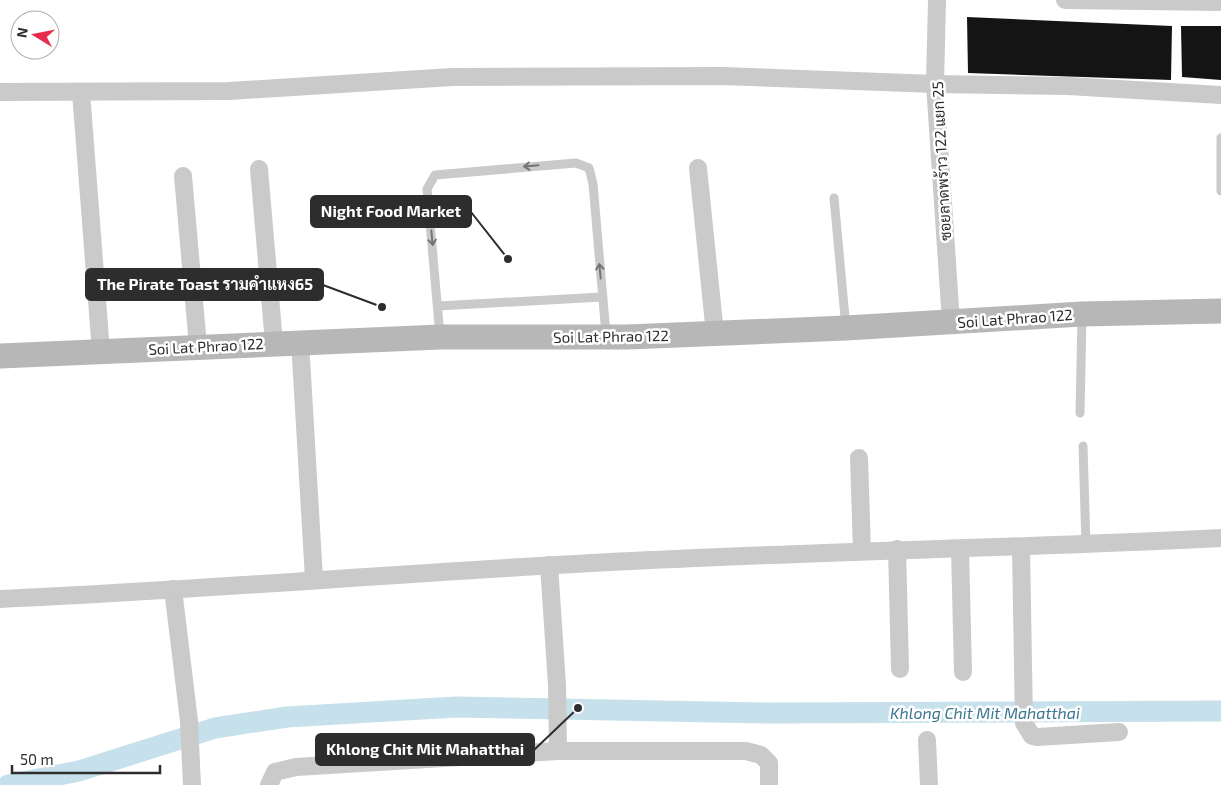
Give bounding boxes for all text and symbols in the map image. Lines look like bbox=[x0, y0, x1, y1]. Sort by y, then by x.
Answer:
north arrow bbox=[10, 10, 60, 60]
text: N bbox=[12, 26, 31, 39]
street label: ซอยลาดพร้าว 122 แยก 25 bbox=[928, 81, 954, 241]
one-way arrow bbox=[523, 162, 539, 171]
callout: Night Food Market bbox=[311, 196, 471, 227]
text: Night Food Market bbox=[321, 201, 462, 220]
one-way arrow bbox=[427, 230, 437, 246]
one-way arrow bbox=[595, 263, 605, 279]
callout: The Pirate Toast รามคำแหง65 bbox=[86, 269, 323, 300]
text: The Pirate Toast รามคำแหง65 bbox=[97, 274, 313, 293]
street label: Soi Lat Phrao 122 bbox=[957, 305, 1073, 331]
street label: Soi Lat Phrao 122 bbox=[553, 326, 669, 346]
street label: Soi Lat Phrao 122 bbox=[148, 334, 264, 358]
water label: Khlong Chit Mit Mahatthai bbox=[890, 703, 1080, 722]
callout: Khlong Chit Mit Mahatthai bbox=[316, 734, 534, 765]
text: Khlong Chit Mit Mahatthai bbox=[326, 739, 524, 758]
scale bar bbox=[12, 742, 160, 774]
text: 50 m bbox=[20, 750, 54, 768]

